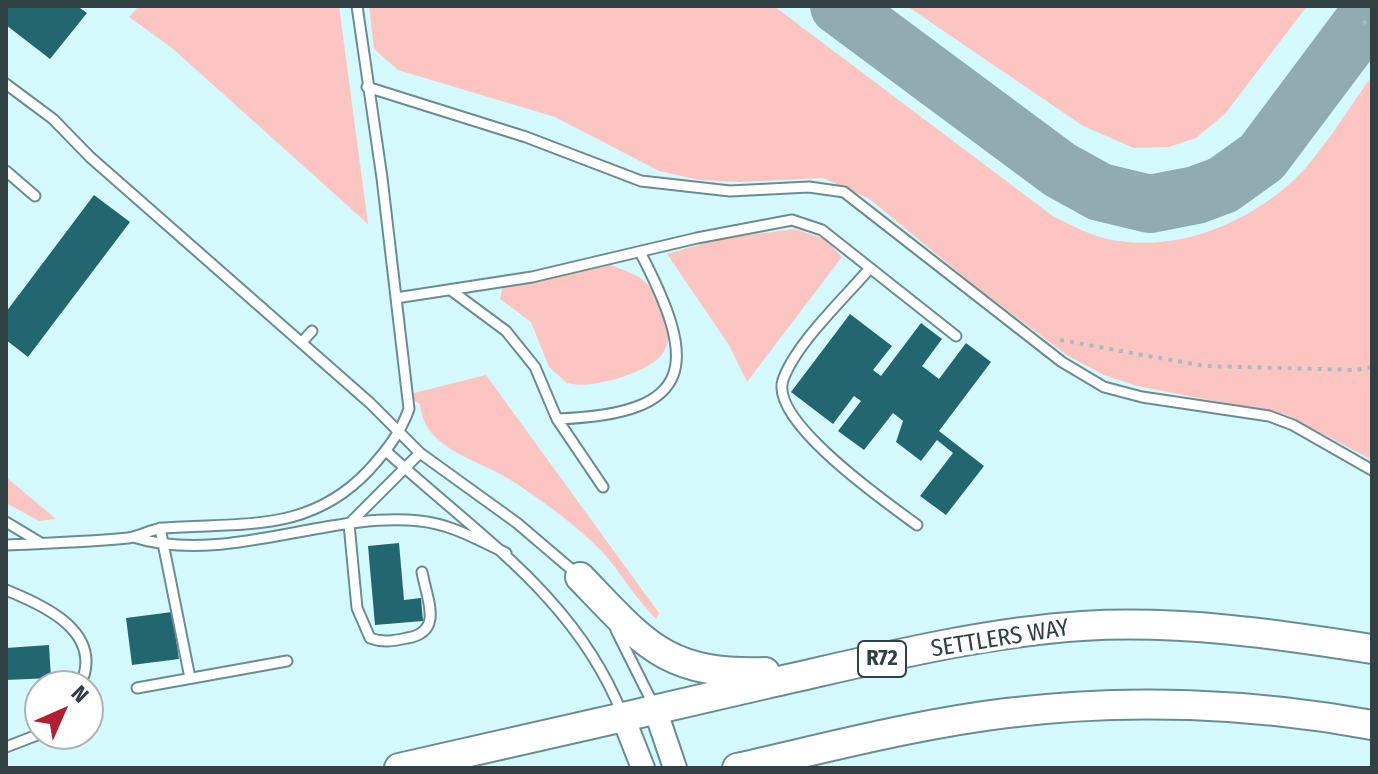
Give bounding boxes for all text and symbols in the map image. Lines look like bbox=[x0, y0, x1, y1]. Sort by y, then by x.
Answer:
street label: SETTLERS WAY bbox=[929, 614, 1071, 664]
road number: R72 bbox=[858, 641, 906, 677]
north arrow bbox=[24, 670, 104, 750]
text: N bbox=[66, 680, 94, 708]

